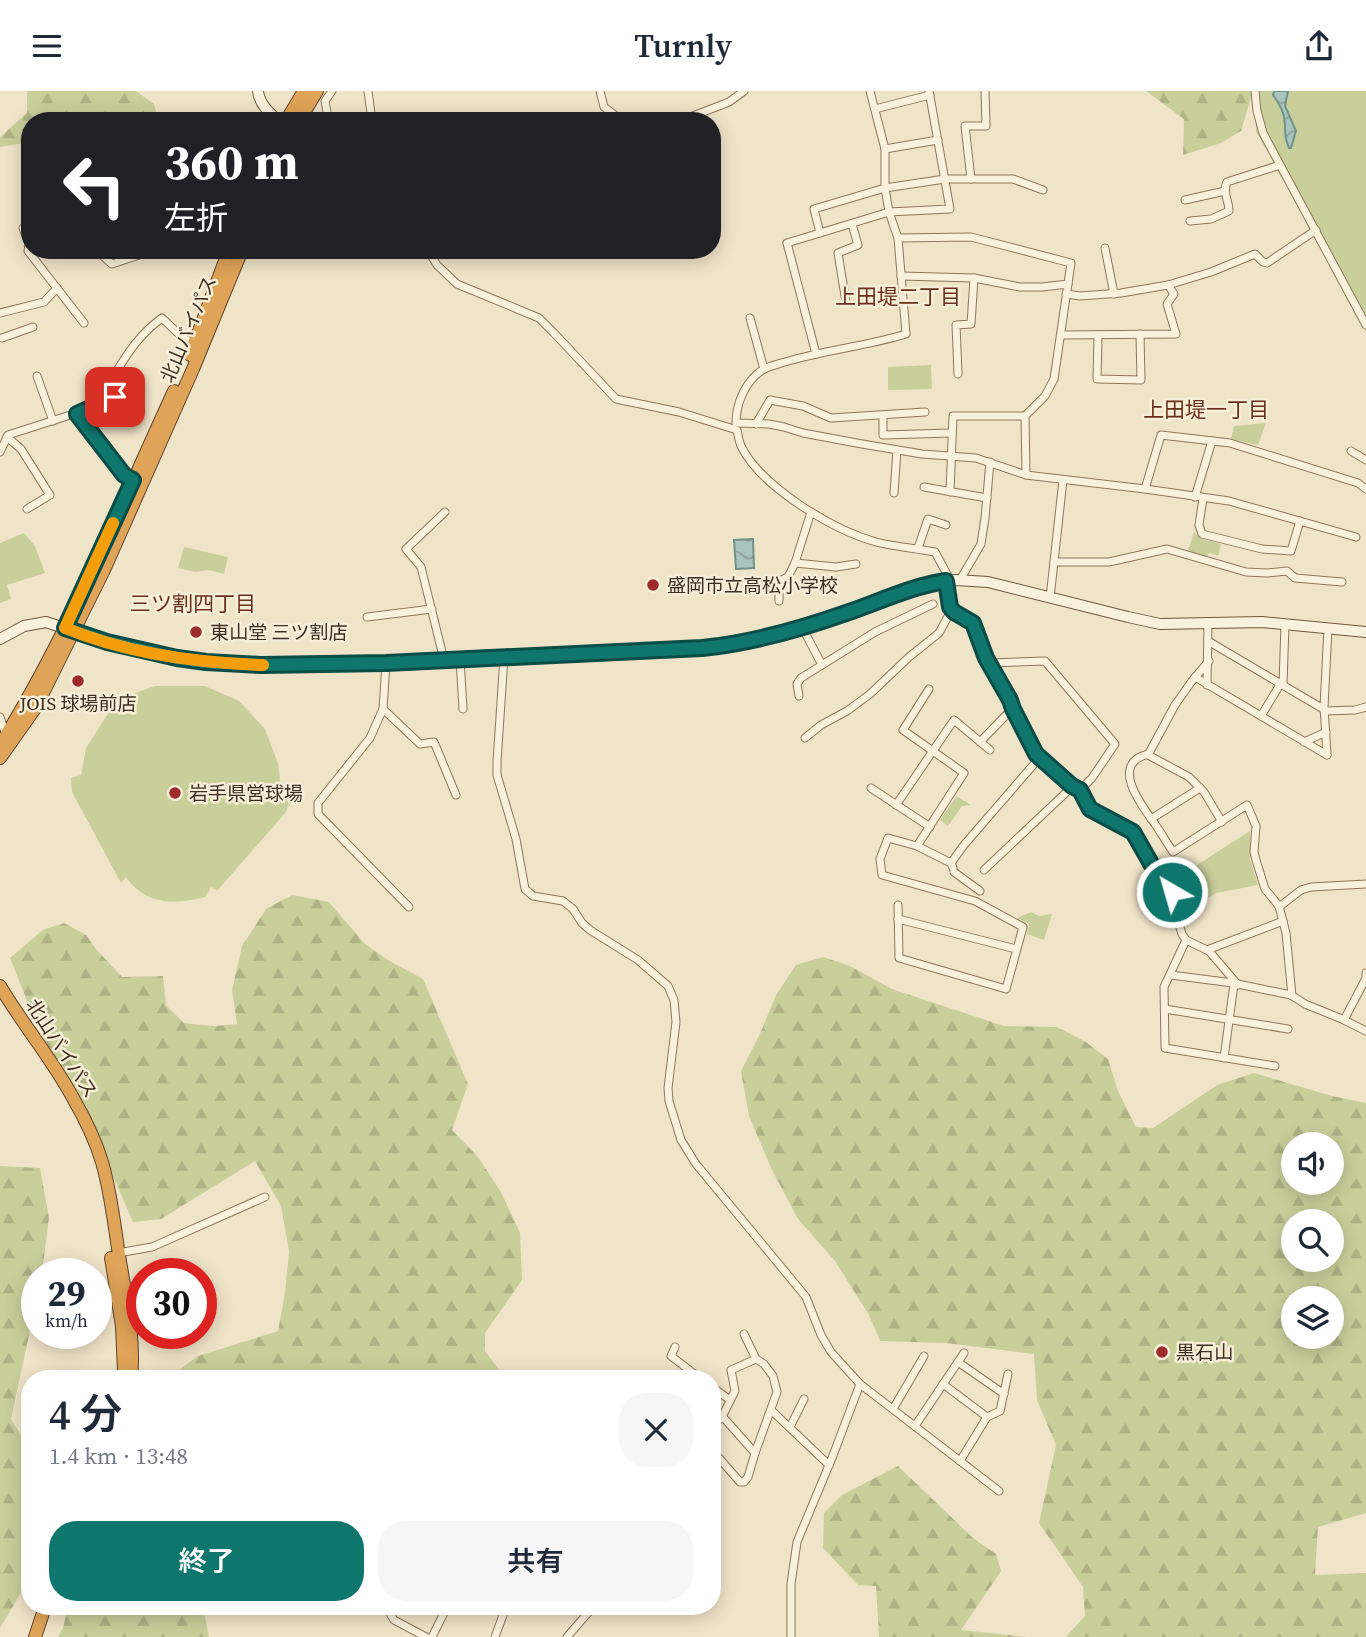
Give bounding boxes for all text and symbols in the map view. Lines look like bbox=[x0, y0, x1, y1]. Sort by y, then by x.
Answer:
text: Turnly bbox=[634, 24, 732, 68]
icon: menu bbox=[28, 27, 66, 65]
icon: share bbox=[1300, 27, 1338, 65]
text: 360 m bbox=[164, 128, 299, 195]
icon: left bbox=[49, 140, 140, 231]
text: 左折 bbox=[164, 196, 228, 240]
street label: 北山バイパス bbox=[154, 272, 222, 386]
district label: 上田堤二丁目 bbox=[835, 282, 961, 311]
pin bbox=[85, 367, 145, 427]
icon: arrive bbox=[96, 378, 134, 416]
district label: 上田堤一丁目 bbox=[1143, 395, 1269, 424]
place label: 盛岡市立高松小学校 bbox=[667, 572, 838, 598]
marker: 盛岡市立高松小学校 bbox=[645, 577, 661, 593]
district label: 三ツ割四丁目 bbox=[130, 589, 256, 618]
place label: 東山堂 三ツ割店 bbox=[210, 619, 347, 645]
marker: 東山堂 三ツ割店 bbox=[188, 624, 204, 640]
marker: JOIS 球場前店 bbox=[70, 673, 86, 689]
place label: JOIS 球場前店 bbox=[18, 690, 137, 716]
place label: 岩手県営球場 bbox=[189, 780, 303, 806]
marker: 岩手県営球場 bbox=[167, 785, 183, 801]
position arrow bbox=[1135, 855, 1209, 929]
street label: 北山バイパス bbox=[20, 993, 104, 1103]
map controls bbox=[1281, 1132, 1344, 1349]
button: sound bbox=[1281, 1132, 1344, 1195]
button: search bbox=[1281, 1209, 1344, 1272]
speed limit sign: 30 bbox=[126, 1258, 217, 1349]
text: 29 bbox=[48, 1270, 85, 1318]
button: layers bbox=[1281, 1286, 1344, 1349]
text: km/h bbox=[45, 1308, 88, 1333]
place label: 黒石山 bbox=[1176, 1339, 1233, 1365]
marker: 黒石山 bbox=[1154, 1344, 1170, 1360]
text: 4 分 bbox=[49, 1385, 122, 1443]
button: close bbox=[619, 1393, 693, 1467]
text: 1.4 km · 13:48 bbox=[49, 1440, 188, 1472]
button: 終了 bbox=[49, 1521, 364, 1601]
button: 共有 bbox=[378, 1521, 693, 1601]

